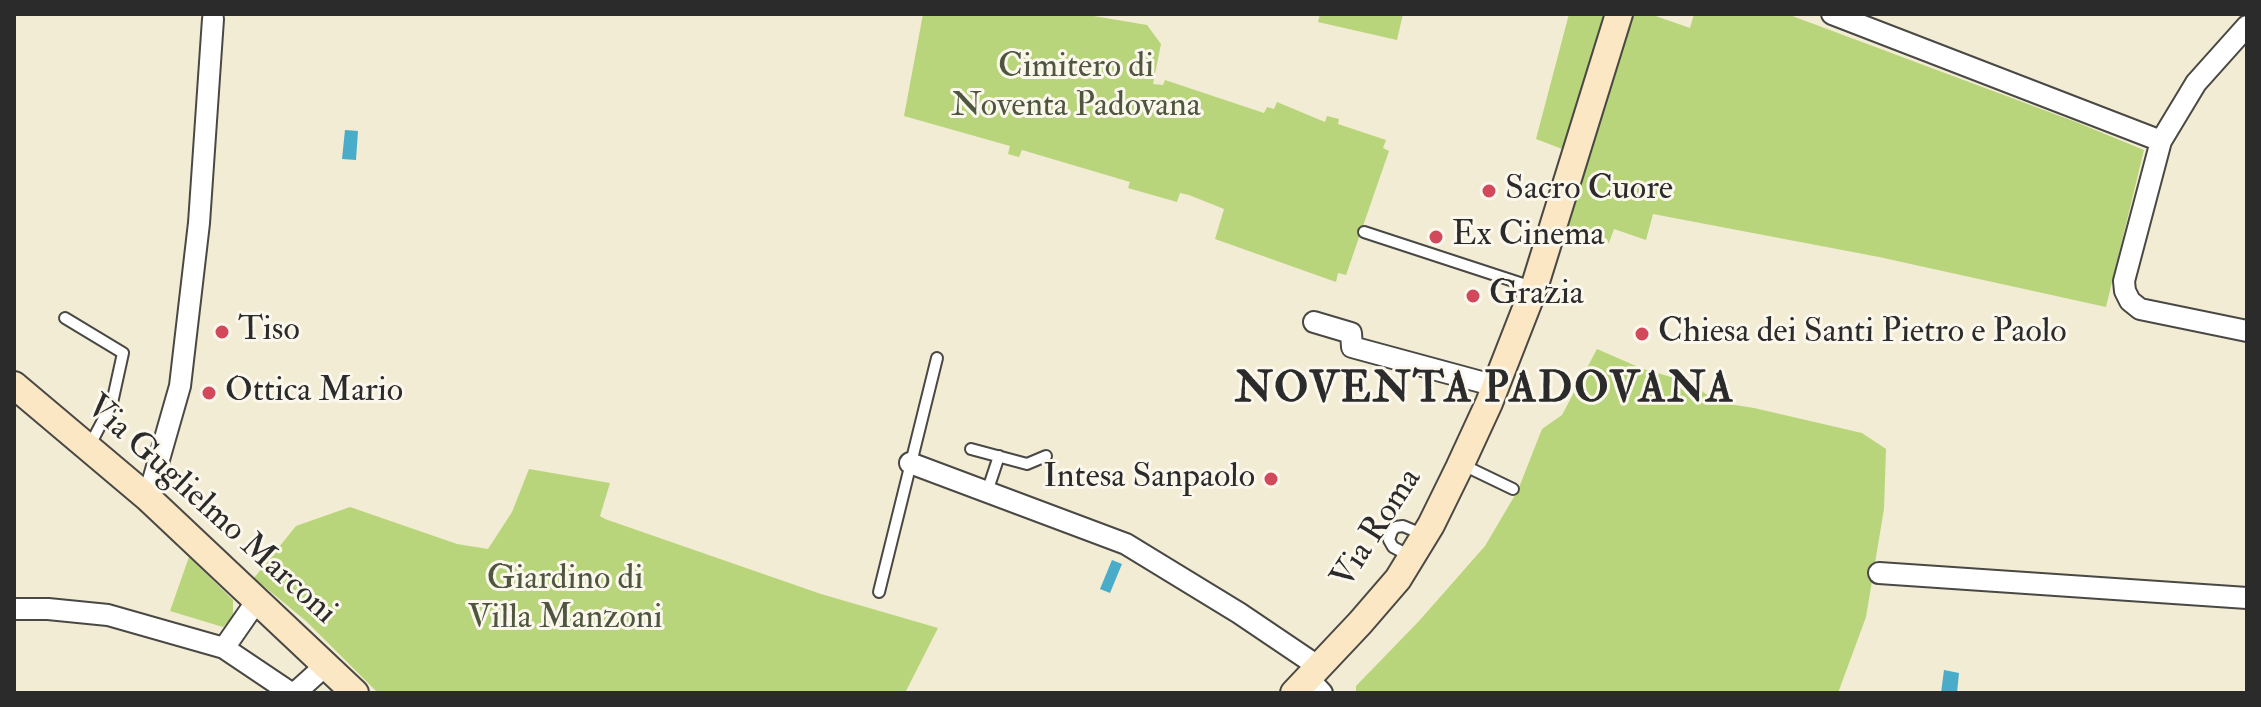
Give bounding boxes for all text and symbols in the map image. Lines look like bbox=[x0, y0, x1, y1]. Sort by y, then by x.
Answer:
park label: Cimitero di Noventa Padovana bbox=[951, 49, 1201, 128]
place label: Sacro Cuore bbox=[1505, 171, 1673, 211]
marker: Sacro Cuore bbox=[1480, 182, 1498, 200]
place label: Ex Cinema bbox=[1452, 217, 1605, 257]
marker: Ex Cinema bbox=[1427, 228, 1445, 246]
place label: Grazia bbox=[1489, 276, 1584, 316]
marker: Grazia bbox=[1464, 287, 1482, 305]
place label: Tiso bbox=[238, 312, 300, 352]
place label: Chiesa dei Santi Pietro e Paolo bbox=[1658, 314, 2067, 354]
marker: Tiso bbox=[213, 323, 231, 341]
marker: Chiesa dei Santi Pietro e Paolo bbox=[1633, 325, 1651, 343]
district label: NOVENTA PADOVANA bbox=[1235, 367, 1735, 417]
place label: Ottica Mario bbox=[225, 373, 403, 413]
marker: Ottica Mario bbox=[200, 384, 218, 402]
street label: Via Guglielmo Marconi bbox=[76, 388, 344, 634]
place label: Intesa Sanpaolo bbox=[1043, 459, 1255, 499]
street label: Via Roma bbox=[1324, 461, 1432, 597]
marker: Intesa Sanpaolo bbox=[1262, 470, 1280, 488]
park label: Giardino di Villa Manzoni bbox=[467, 561, 663, 640]

